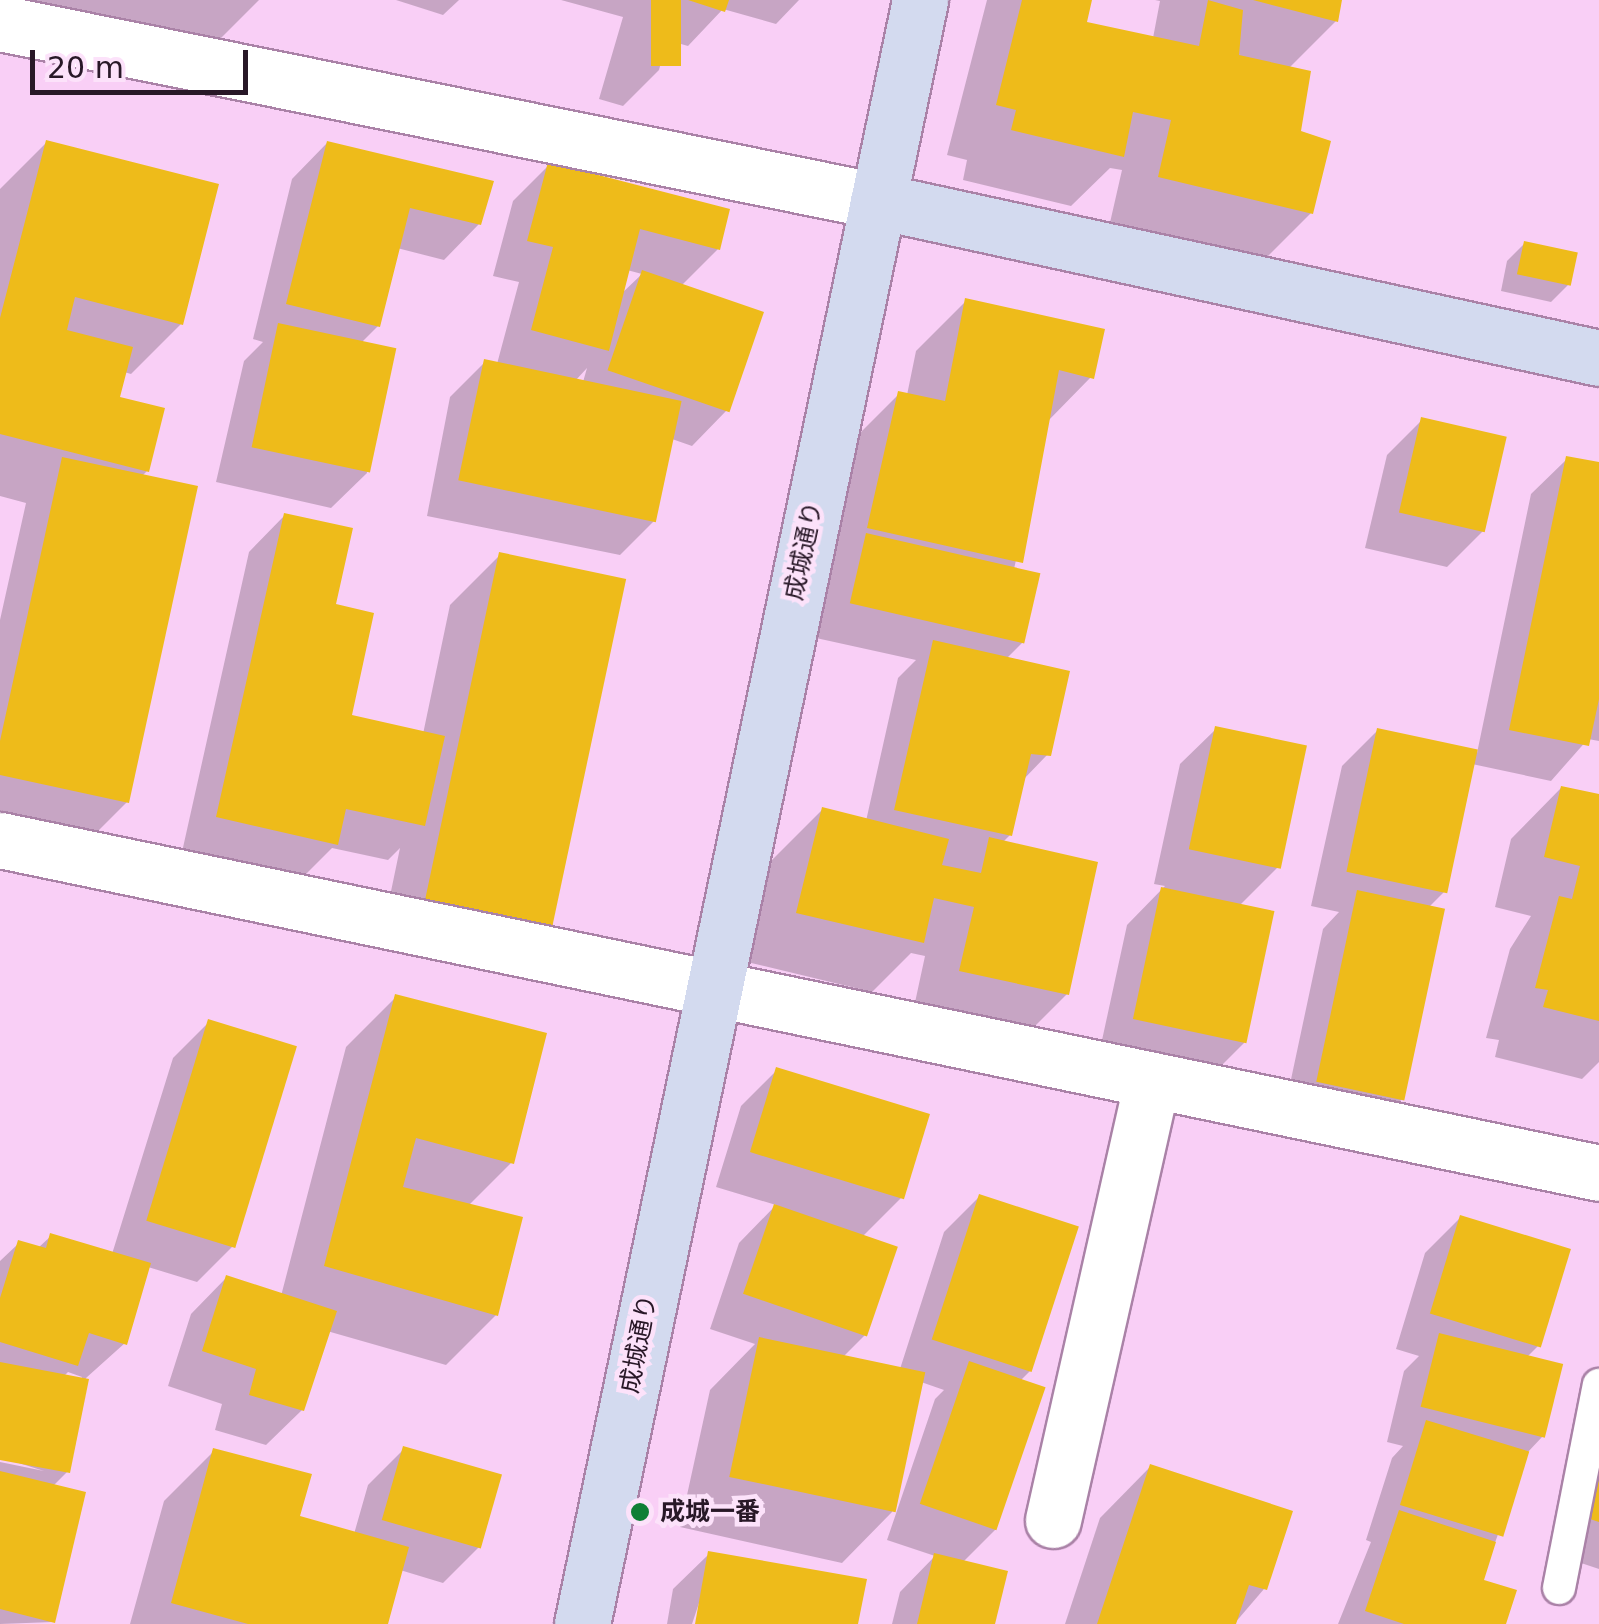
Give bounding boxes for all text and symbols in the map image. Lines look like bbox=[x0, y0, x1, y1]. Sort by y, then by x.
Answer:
scale bar bbox=[35, 30, 252, 92]
text: 20 m bbox=[47, 50, 124, 85]
street label: 成城通り bbox=[779, 499, 829, 603]
street label: 成城通り bbox=[615, 1292, 663, 1396]
place label: 成城一番 bbox=[660, 1497, 760, 1527]
marker: 成城一番 bbox=[629, 1501, 651, 1523]

